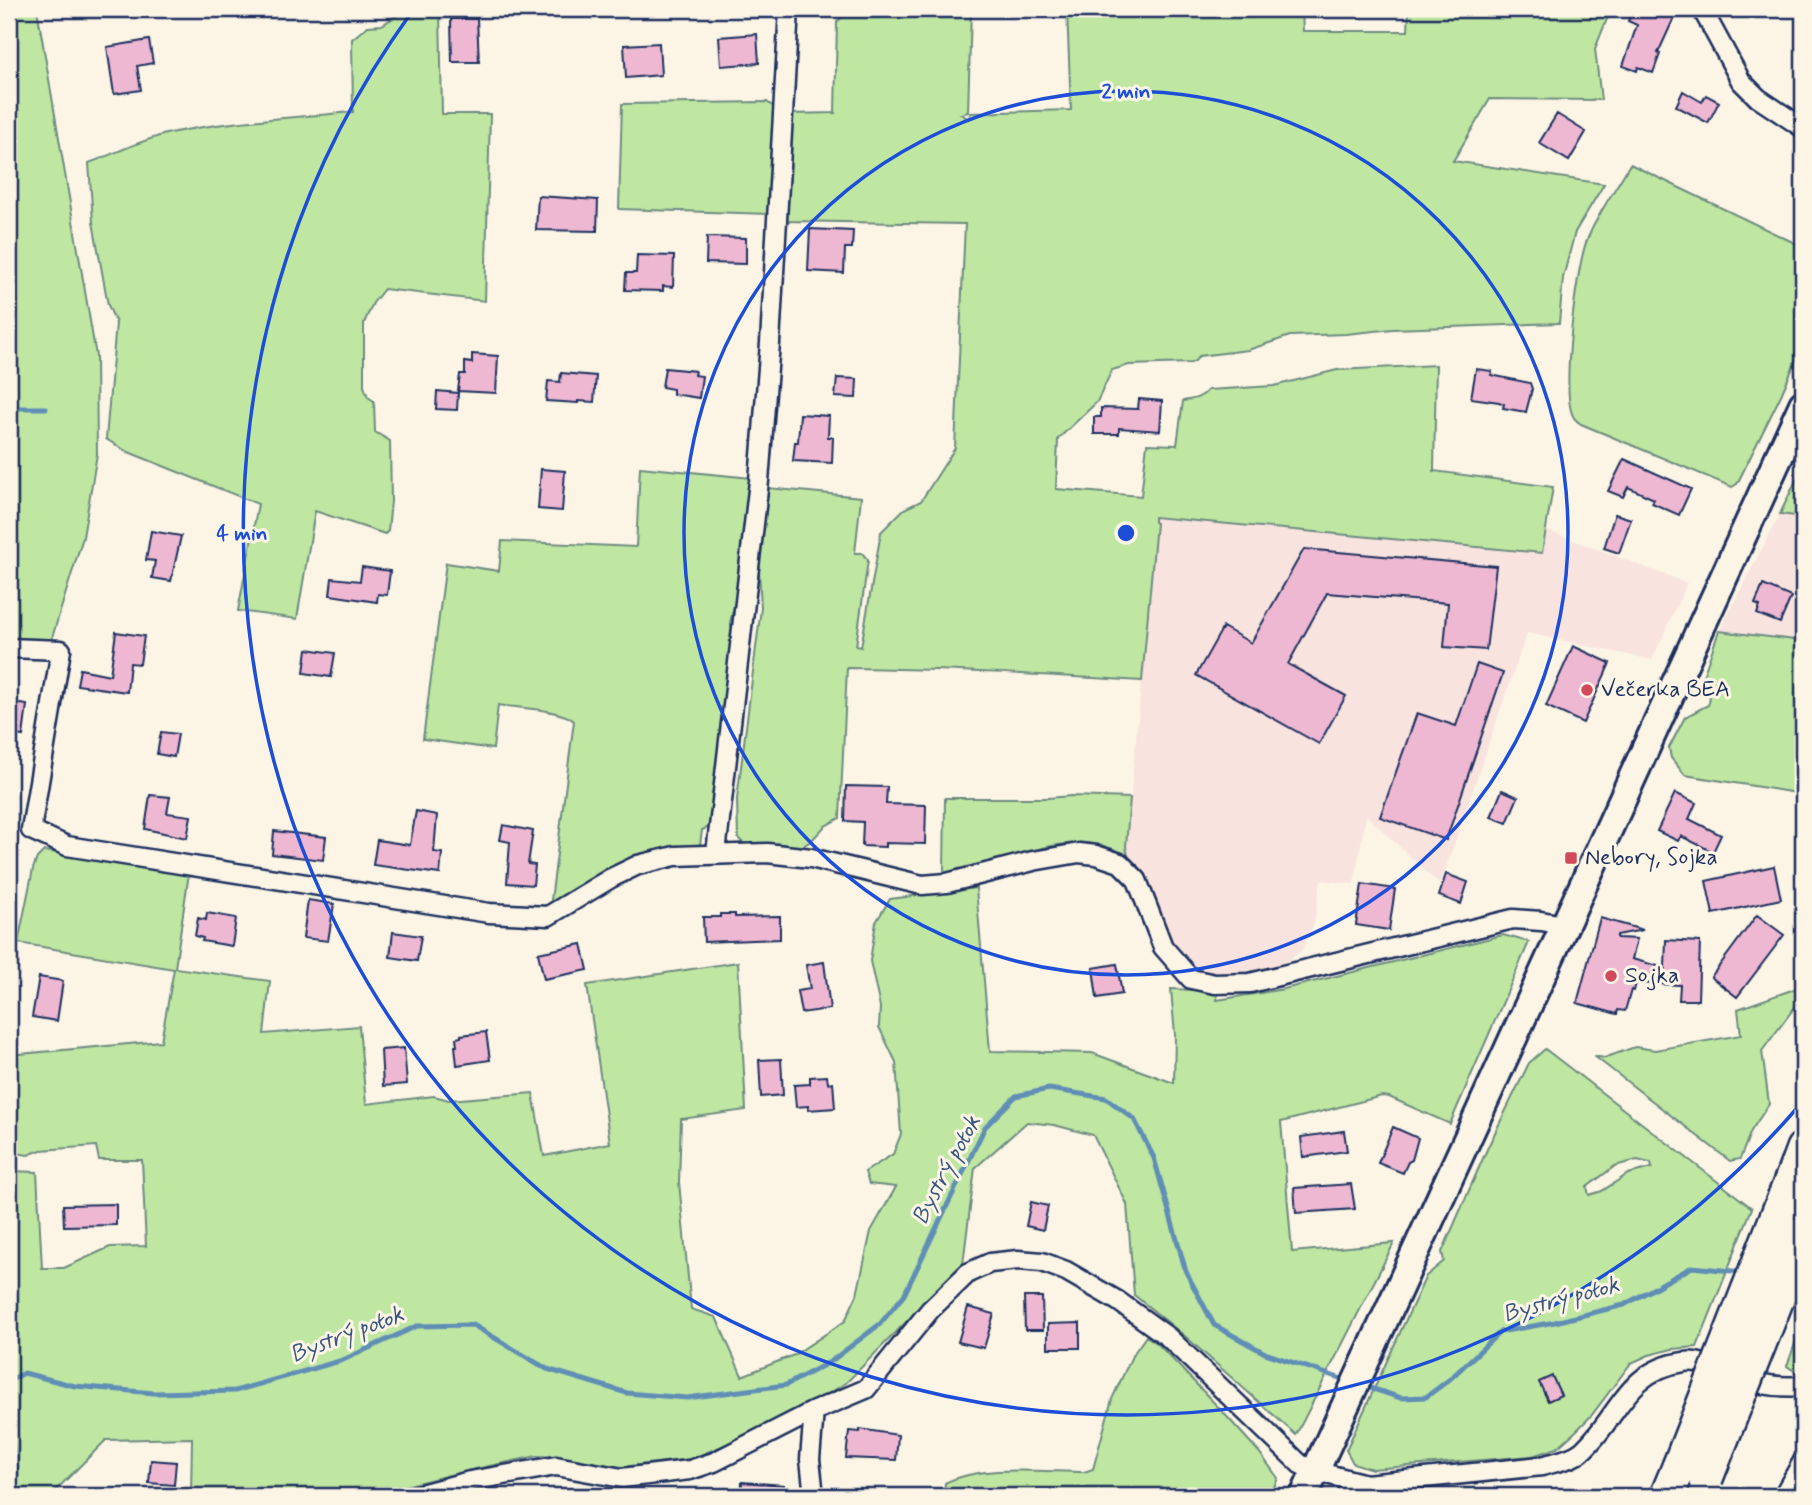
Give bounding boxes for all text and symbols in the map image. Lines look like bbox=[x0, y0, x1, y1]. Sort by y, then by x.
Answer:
text: 2 min bbox=[1101, 78, 1151, 106]
text: 4 min bbox=[216, 520, 268, 548]
centre of rings bbox=[1114, 521, 1138, 545]
place label: Večerka BEA bbox=[1601, 675, 1730, 705]
marker: Večerka BEA bbox=[1579, 682, 1595, 698]
place label: Nebory, Sojka bbox=[1585, 843, 1718, 873]
marker: Nebory, Sojka bbox=[1563, 850, 1579, 866]
place label: Sojka bbox=[1625, 961, 1679, 991]
marker: Sojka bbox=[1603, 968, 1619, 984]
water label: Bystrý potok bbox=[905, 1110, 989, 1230]
water label: Bystrý potok bbox=[1499, 1270, 1623, 1330]
water label: Bystrý potok bbox=[286, 1299, 408, 1371]

